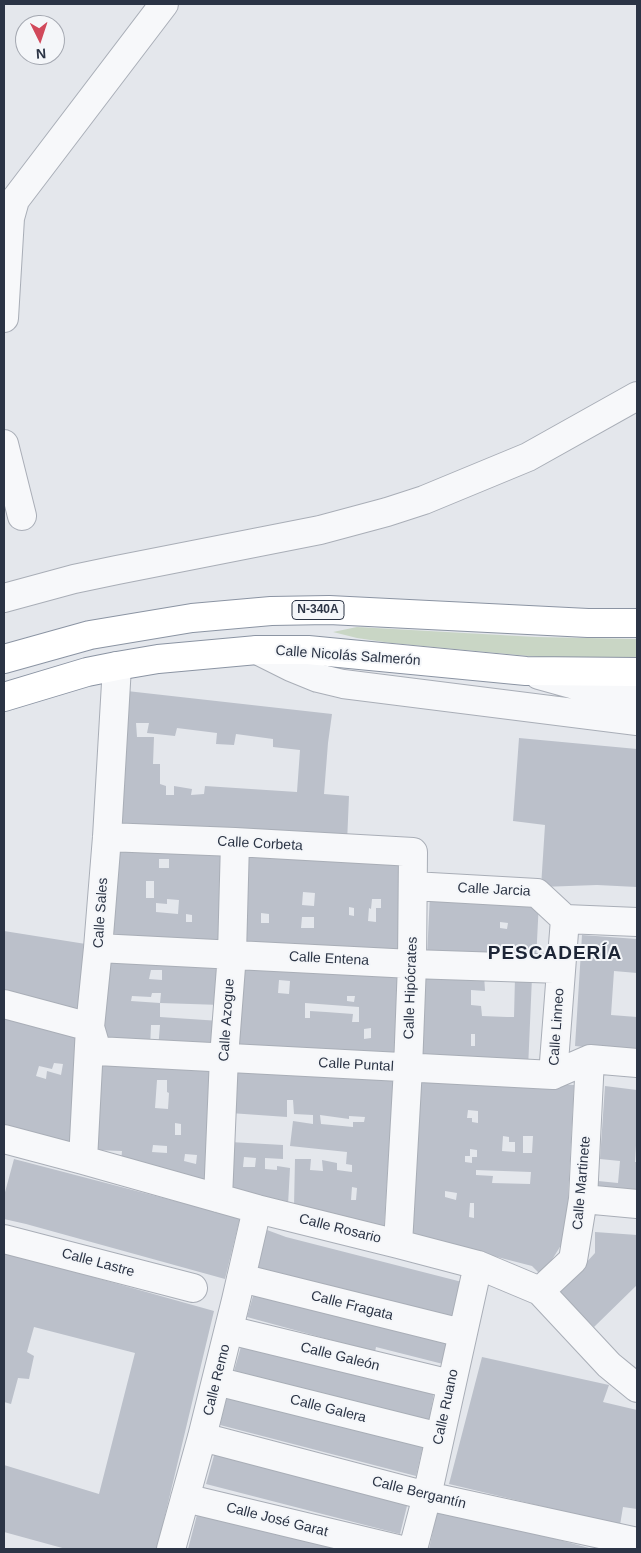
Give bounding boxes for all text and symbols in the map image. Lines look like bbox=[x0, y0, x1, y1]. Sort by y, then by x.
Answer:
north arrow bbox=[15, 15, 65, 65]
text: N bbox=[35, 46, 47, 62]
road number: N-340A bbox=[292, 600, 344, 620]
street label: Calle Nicolás Salmerón bbox=[275, 643, 421, 669]
street label: Calle Corbeta bbox=[217, 833, 303, 855]
street label: Calle Sales bbox=[90, 877, 112, 949]
street label: Calle Jarcia bbox=[457, 880, 531, 900]
street label: Calle Hipócrates bbox=[401, 936, 421, 1040]
district label: PESCADERÍA bbox=[486, 943, 624, 965]
street label: Calle Entena bbox=[289, 949, 369, 969]
street label: Calle Azogue bbox=[216, 978, 238, 1062]
street label: Calle Linneo bbox=[546, 988, 568, 1066]
street label: Calle Puntal bbox=[318, 1055, 394, 1075]
street label: Calle Martinete bbox=[570, 1135, 594, 1231]
street label: Calle Rosario bbox=[297, 1211, 383, 1247]
street label: Calle Lastre bbox=[60, 1245, 136, 1281]
street label: Calle Fragata bbox=[309, 1288, 395, 1324]
street label: Calle Galeón bbox=[299, 1339, 381, 1375]
street label: Calle Remo bbox=[200, 1342, 234, 1418]
street label: Calle Ruano bbox=[430, 1368, 462, 1446]
street label: Calle Galera bbox=[288, 1391, 368, 1427]
street label: Calle Bergantín bbox=[370, 1473, 468, 1513]
street label: Calle José Garat bbox=[224, 1499, 330, 1541]

